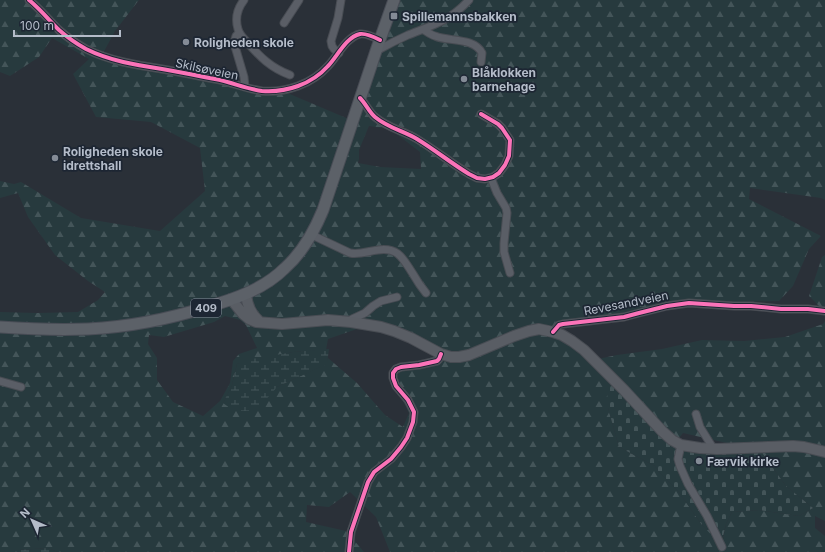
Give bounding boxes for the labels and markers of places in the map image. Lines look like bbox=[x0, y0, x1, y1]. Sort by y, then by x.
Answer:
place label: Spillemannsbakken bbox=[402, 9, 517, 24]
marker: Spillemannsbakken bbox=[389, 11, 399, 21]
place label: Roligheden skole bbox=[194, 35, 294, 50]
marker: Roligheden skole bbox=[181, 37, 191, 47]
place label: Blåklokken barnehage bbox=[472, 65, 536, 94]
marker: Blåklokken barnehage bbox=[459, 74, 469, 84]
place label: Roligheden skole idrettshall bbox=[63, 144, 163, 173]
marker: Roligheden skole idrettshall bbox=[50, 153, 60, 163]
place label: Færvik kirke bbox=[707, 454, 779, 469]
marker: Færvik kirke bbox=[694, 456, 704, 466]

